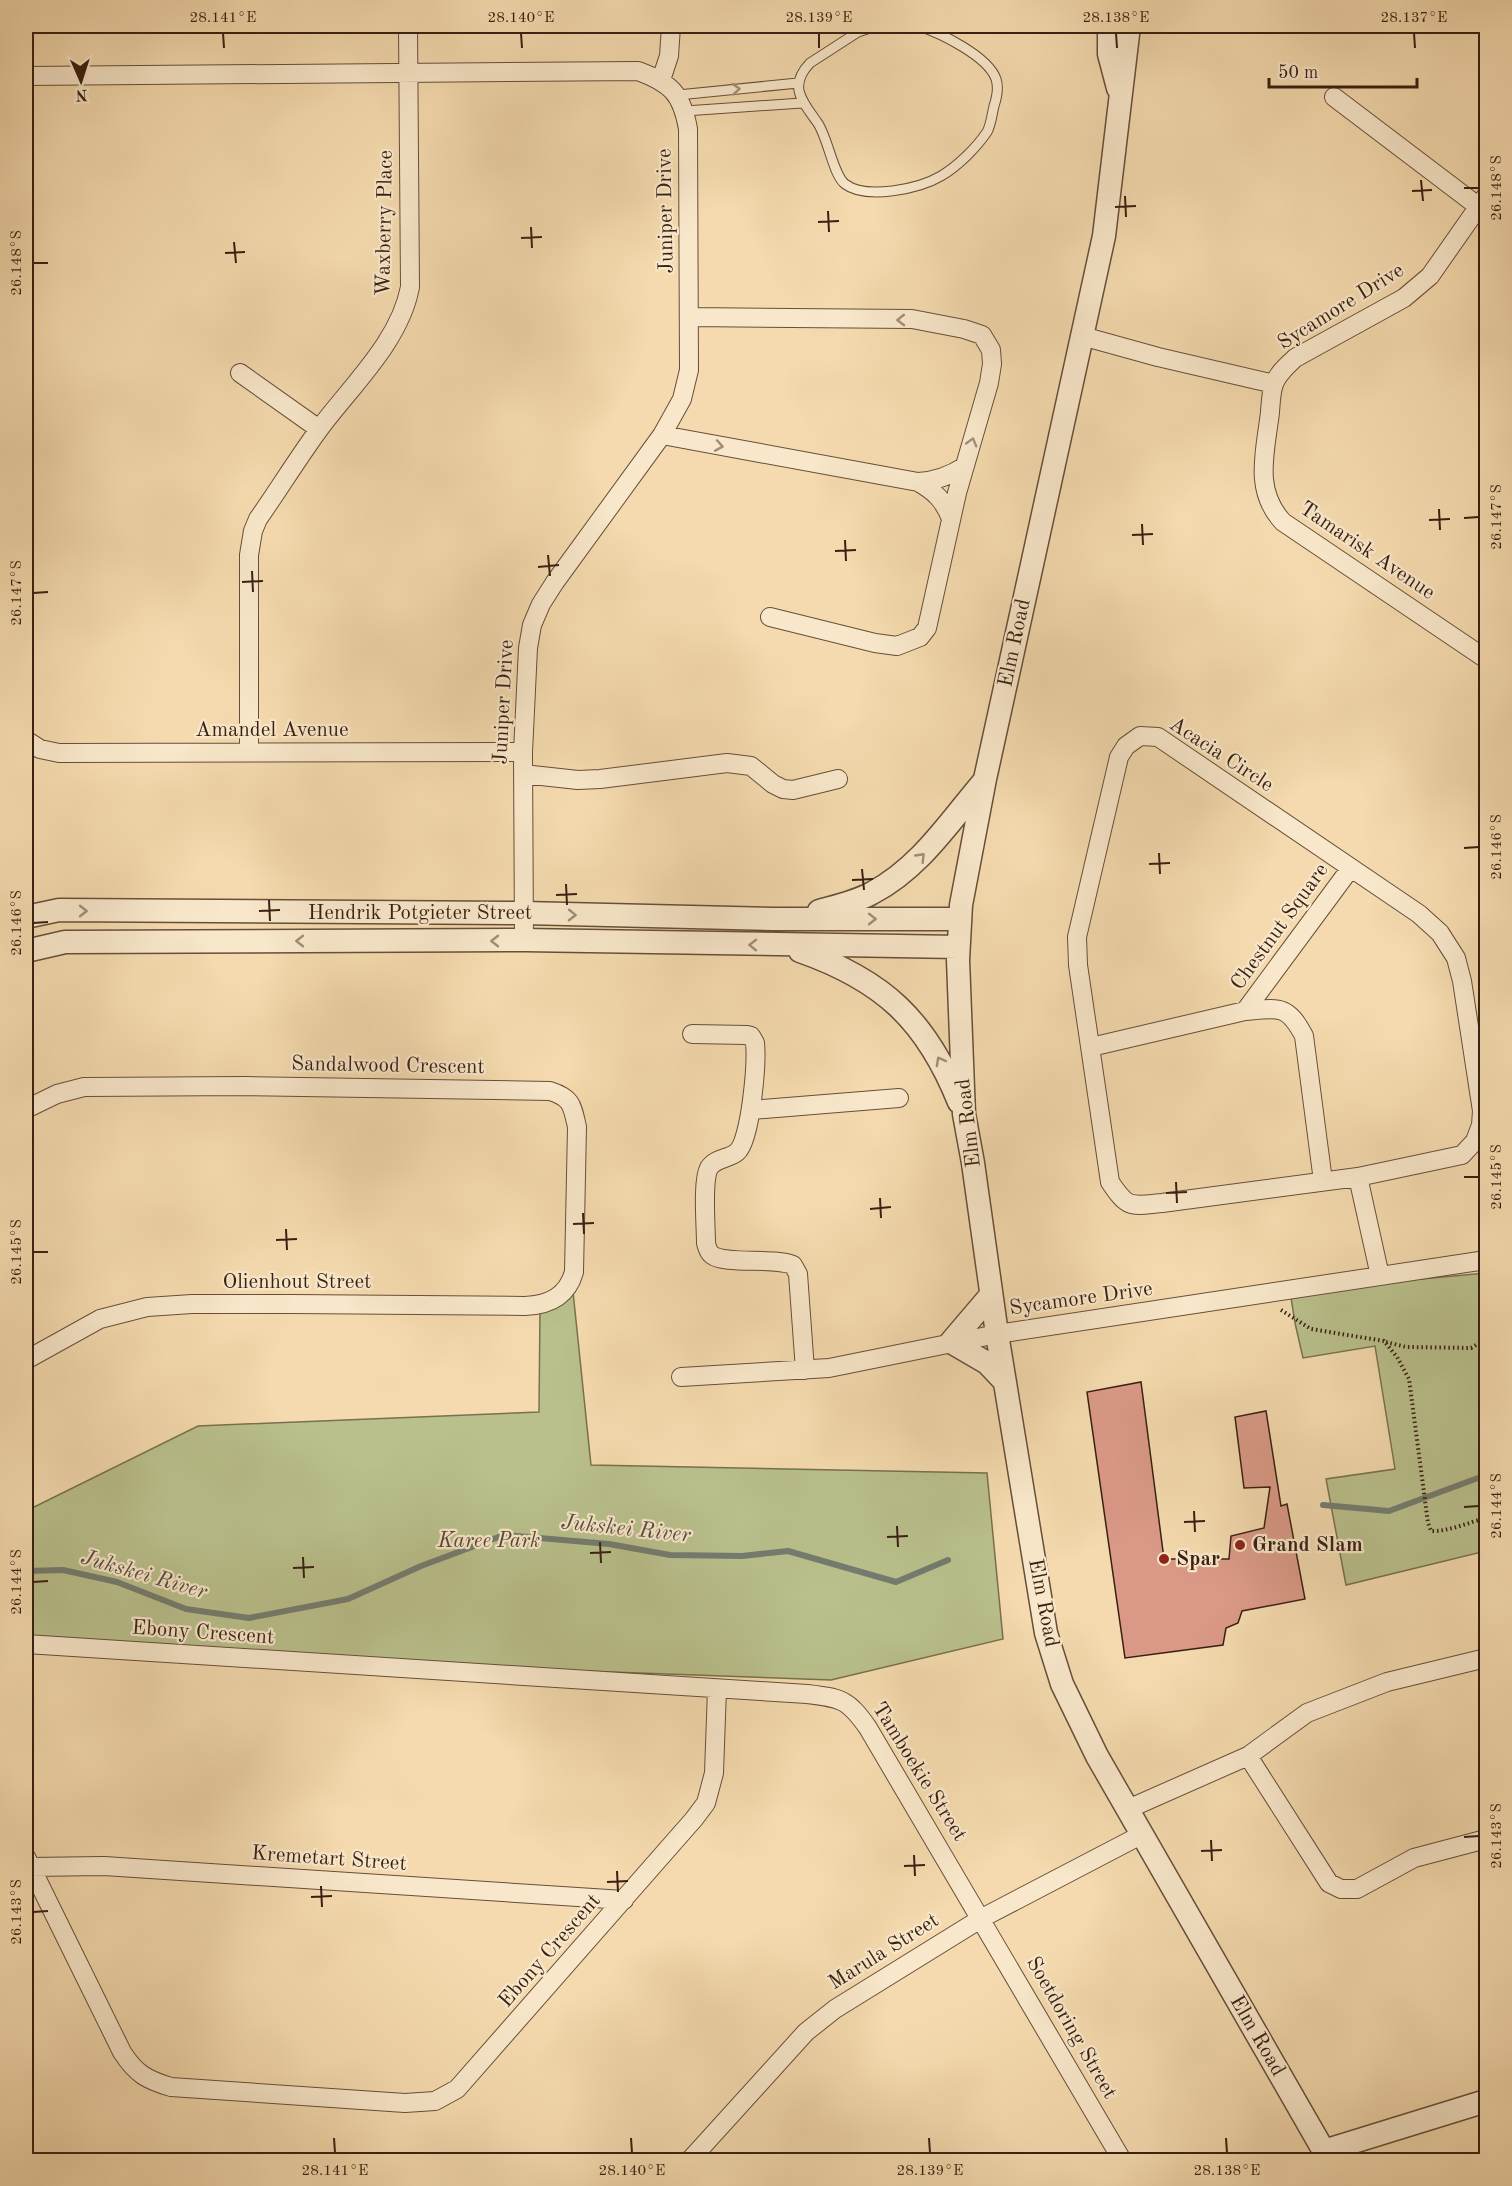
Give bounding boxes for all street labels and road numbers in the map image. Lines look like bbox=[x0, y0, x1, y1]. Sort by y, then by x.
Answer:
street label: Juniper Drive bbox=[654, 148, 678, 274]
street label: Waxberry Place bbox=[373, 150, 397, 296]
street label: Sycamore Drive bbox=[1274, 260, 1408, 354]
street label: Tamarisk Avenue bbox=[1296, 498, 1438, 604]
street label: Elm Road bbox=[995, 597, 1035, 689]
street label: Juniper Drive bbox=[490, 639, 518, 765]
street label: Acacia Circle bbox=[1165, 714, 1277, 796]
street label: Amandel Avenue bbox=[195, 720, 349, 741]
street label: Chestnut Square bbox=[1227, 860, 1333, 994]
street label: Hendrik Potgieter Street bbox=[308, 903, 532, 924]
street label: Sandalwood Crescent bbox=[291, 1054, 485, 1078]
street label: Elm Road bbox=[953, 1077, 985, 1169]
street label: Olienhout Street bbox=[223, 1272, 371, 1293]
street label: Sycamore Drive bbox=[1008, 1279, 1154, 1319]
street label: Elm Road bbox=[1024, 1557, 1062, 1649]
street label: Ebony Crescent bbox=[131, 1618, 275, 1648]
street label: Tamboekie Street bbox=[868, 1699, 970, 1845]
street label: Kremetart Street bbox=[251, 1843, 407, 1875]
street label: Ebony Crescent bbox=[495, 1890, 605, 2012]
street label: Marula Street bbox=[825, 1910, 943, 1994]
street label: Soetdoring Street bbox=[1022, 1953, 1120, 2103]
street label: Elm Road bbox=[1226, 1992, 1288, 2080]

